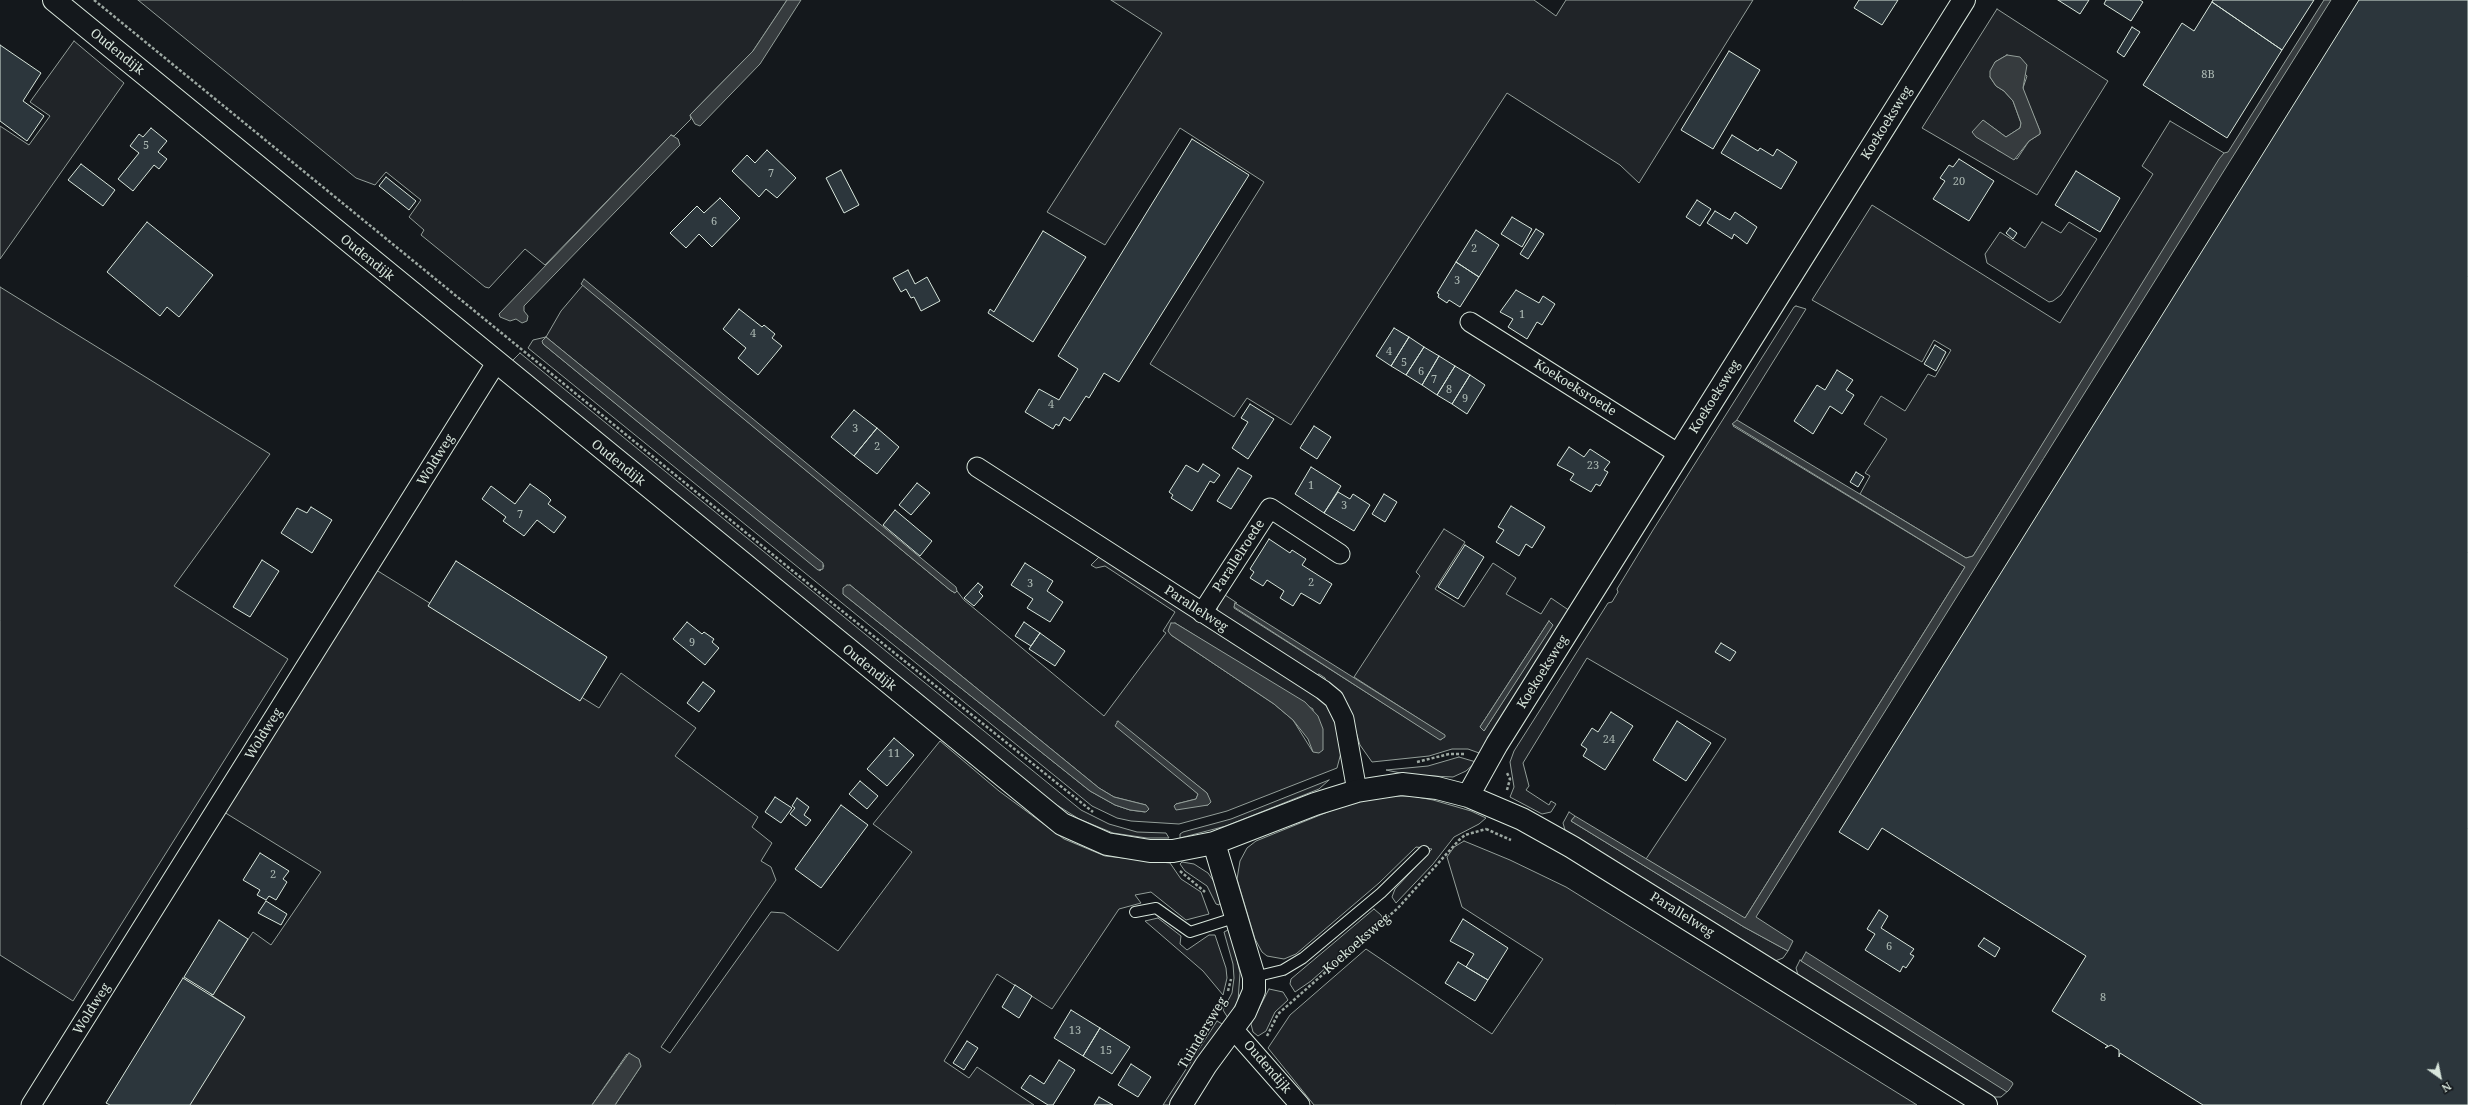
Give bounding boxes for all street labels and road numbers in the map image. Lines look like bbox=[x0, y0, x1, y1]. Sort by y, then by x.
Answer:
street label: Oudendijk bbox=[87, 26, 147, 78]
street label: Koekoeksweg bbox=[1858, 83, 1916, 163]
street label: Oudendijk bbox=[337, 232, 397, 284]
street label: Koekoeksroede bbox=[1531, 356, 1619, 420]
street label: Koekoeksweg bbox=[1686, 357, 1744, 437]
street label: Woldweg bbox=[414, 431, 458, 489]
street label: Oudendijk bbox=[588, 437, 648, 489]
street label: Parallelroede bbox=[1210, 517, 1268, 595]
street label: Parallelweg bbox=[1161, 583, 1231, 635]
street label: Koekoeksweg bbox=[1514, 632, 1572, 712]
street label: Oudendijk bbox=[839, 642, 899, 694]
street label: Woldweg bbox=[242, 705, 286, 763]
street label: Parallelweg bbox=[1647, 889, 1717, 941]
street label: Koekoeksweg bbox=[1320, 911, 1394, 977]
street label: Woldweg bbox=[70, 980, 114, 1038]
street label: Tuindersweg bbox=[1175, 994, 1231, 1072]
street label: Oudendijk bbox=[1240, 1037, 1294, 1097]

